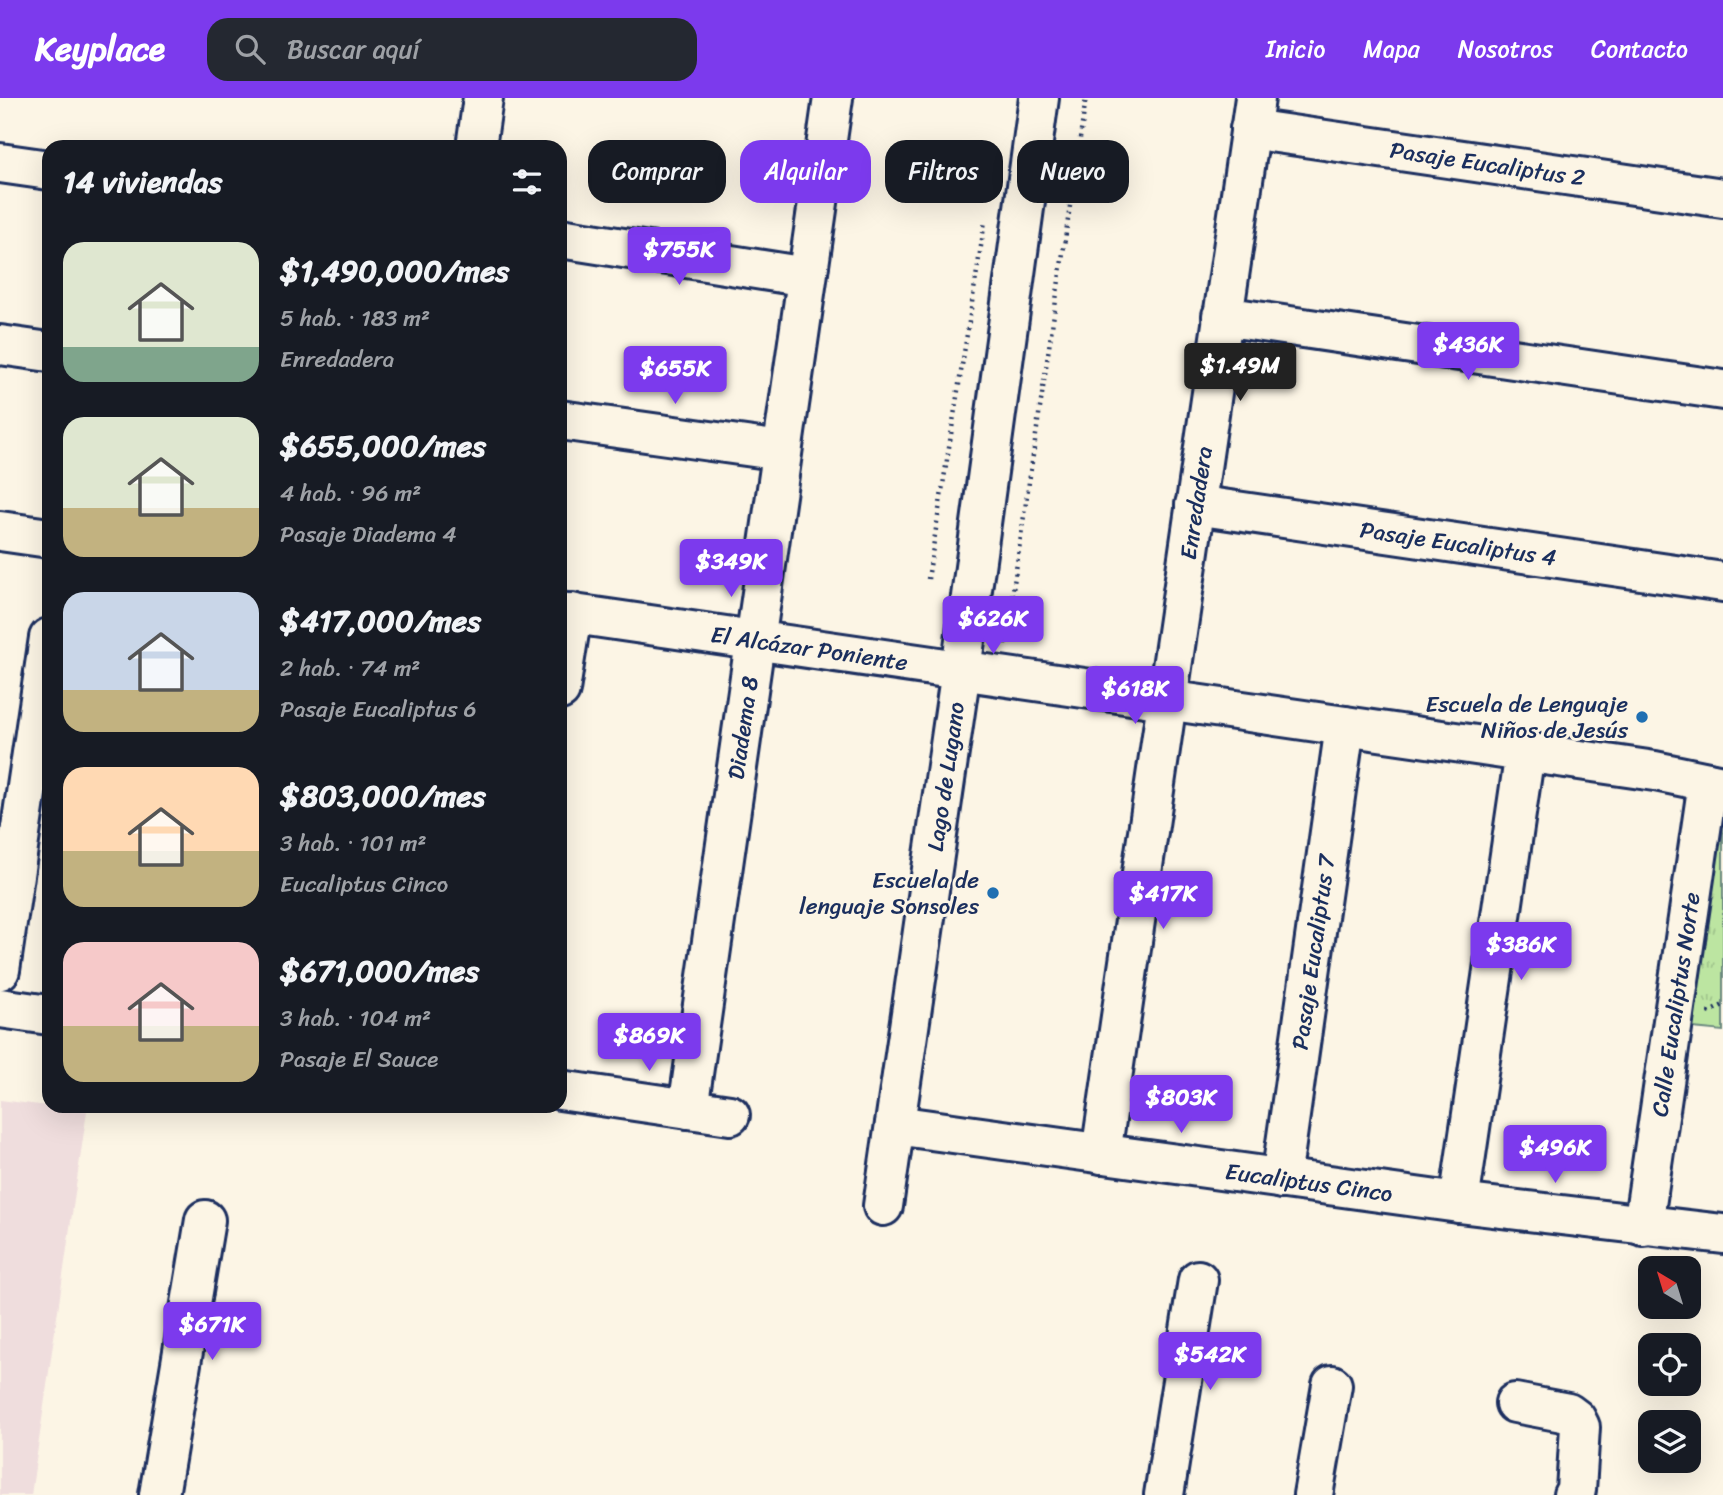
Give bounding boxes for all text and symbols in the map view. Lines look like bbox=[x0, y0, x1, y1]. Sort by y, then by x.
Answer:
search box bbox=[207, 18, 697, 81]
text: Keyplace bbox=[35, 20, 165, 78]
text: Buscar aquí bbox=[287, 26, 420, 72]
text: Inicio bbox=[1266, 28, 1325, 70]
text: Mapa bbox=[1363, 28, 1420, 70]
text: Nosotros bbox=[1458, 28, 1553, 70]
text: Contacto bbox=[1591, 28, 1688, 70]
icon: search bbox=[231, 30, 269, 68]
street label: Pasaje Eucaliptus 2 bbox=[1387, 130, 1588, 199]
chip: Comprar bbox=[588, 140, 726, 203]
chip: Alquilar bbox=[740, 140, 871, 203]
chip: Filtros bbox=[885, 140, 1003, 203]
chip: Nuevo bbox=[1017, 140, 1129, 203]
text: 14 viviendas bbox=[63, 155, 222, 209]
icon: filters bbox=[508, 163, 546, 201]
pin: $755K bbox=[630, 228, 728, 287]
text: $755K bbox=[644, 229, 714, 270]
text: $1,490,000/mes bbox=[280, 244, 509, 298]
icon: home bbox=[119, 270, 203, 354]
text: 5 hab. · 183 m² bbox=[280, 298, 430, 339]
pin: $436K bbox=[1419, 322, 1517, 382]
text: $436K bbox=[1433, 324, 1503, 365]
text: Enredadera bbox=[280, 339, 394, 380]
pin: $1.49M bbox=[1183, 344, 1297, 403]
text: $1.49M bbox=[1200, 345, 1280, 386]
pin: $655K bbox=[626, 346, 724, 406]
text: $655K bbox=[640, 348, 710, 389]
text: $655,000/mes bbox=[280, 419, 486, 473]
street label: Enredadera bbox=[1168, 443, 1225, 562]
icon: home bbox=[119, 445, 203, 529]
text: 4 hab. · 96 m² bbox=[280, 473, 421, 514]
street label: Pasaje Eucaliptus 4 bbox=[1357, 509, 1559, 578]
text: Pasaje Diadema 4 bbox=[280, 514, 457, 555]
pin: $349K bbox=[682, 540, 780, 599]
text: $349K bbox=[696, 541, 766, 582]
text: $417,000/mes bbox=[280, 594, 481, 648]
pin: $626K bbox=[944, 596, 1042, 656]
text: $626K bbox=[959, 598, 1027, 639]
street label: El Alcázar Poniente bbox=[708, 614, 911, 683]
icon: home bbox=[119, 620, 203, 704]
text: 2 hab. · 74 m² bbox=[280, 648, 420, 689]
pin: $618K bbox=[1086, 666, 1184, 726]
text: $618K bbox=[1102, 668, 1168, 709]
street label: Diadema 8 bbox=[715, 673, 771, 782]
place label: Escuela de Lenguaje Niños de Jesús bbox=[1425, 684, 1628, 751]
text: Pasaje Eucaliptus 6 bbox=[280, 689, 477, 730]
street label: Lago de Lugano bbox=[915, 699, 977, 854]
marker: Escuela de Lenguaje Niños de Jesús bbox=[1634, 709, 1650, 725]
text: $803,000/mes bbox=[280, 769, 486, 823]
icon: home bbox=[119, 795, 203, 879]
text: 3 hab. · 101 m² bbox=[280, 823, 427, 864]
street label: Pasaje Eucaliptus 7 bbox=[1279, 850, 1348, 1053]
place label: Escuela de lenguaje Sonsoles bbox=[799, 860, 979, 927]
text: Eucaliptus Cinco bbox=[280, 864, 448, 905]
pin: $417K bbox=[1114, 872, 1212, 931]
text: $417K bbox=[1130, 873, 1196, 914]
marker: Escuela de lenguaje Sonsoles bbox=[985, 885, 1001, 901]
street label: Calle Eucaliptus Norte bbox=[1639, 889, 1713, 1119]
pin: $386K bbox=[1472, 922, 1570, 982]
text: $386K bbox=[1486, 924, 1556, 965]
text: $671,000/mes bbox=[280, 944, 479, 998]
icon: home bbox=[119, 970, 203, 1054]
text: 3 hab. · 104 m² bbox=[280, 998, 431, 1039]
pin: $869K bbox=[600, 1014, 698, 1073]
text: $869K bbox=[614, 1015, 684, 1056]
text: Pasaje El Sauce bbox=[280, 1039, 438, 1080]
pin: $803K bbox=[1132, 1076, 1230, 1135]
text: $803K bbox=[1146, 1077, 1216, 1118]
pin: $496K bbox=[1506, 1126, 1604, 1185]
text: $496K bbox=[1519, 1127, 1591, 1168]
street label: Eucaliptus Cinco bbox=[1223, 1151, 1395, 1215]
north arrow bbox=[1638, 1256, 1701, 1320]
map controls bbox=[1638, 1256, 1701, 1473]
pin: $671K bbox=[163, 1302, 261, 1362]
text: $671K bbox=[179, 1304, 245, 1345]
pin: $542K bbox=[1161, 1332, 1259, 1392]
button: locate bbox=[1638, 1333, 1701, 1396]
text: $542K bbox=[1174, 1334, 1246, 1375]
button: layers bbox=[1638, 1410, 1701, 1473]

